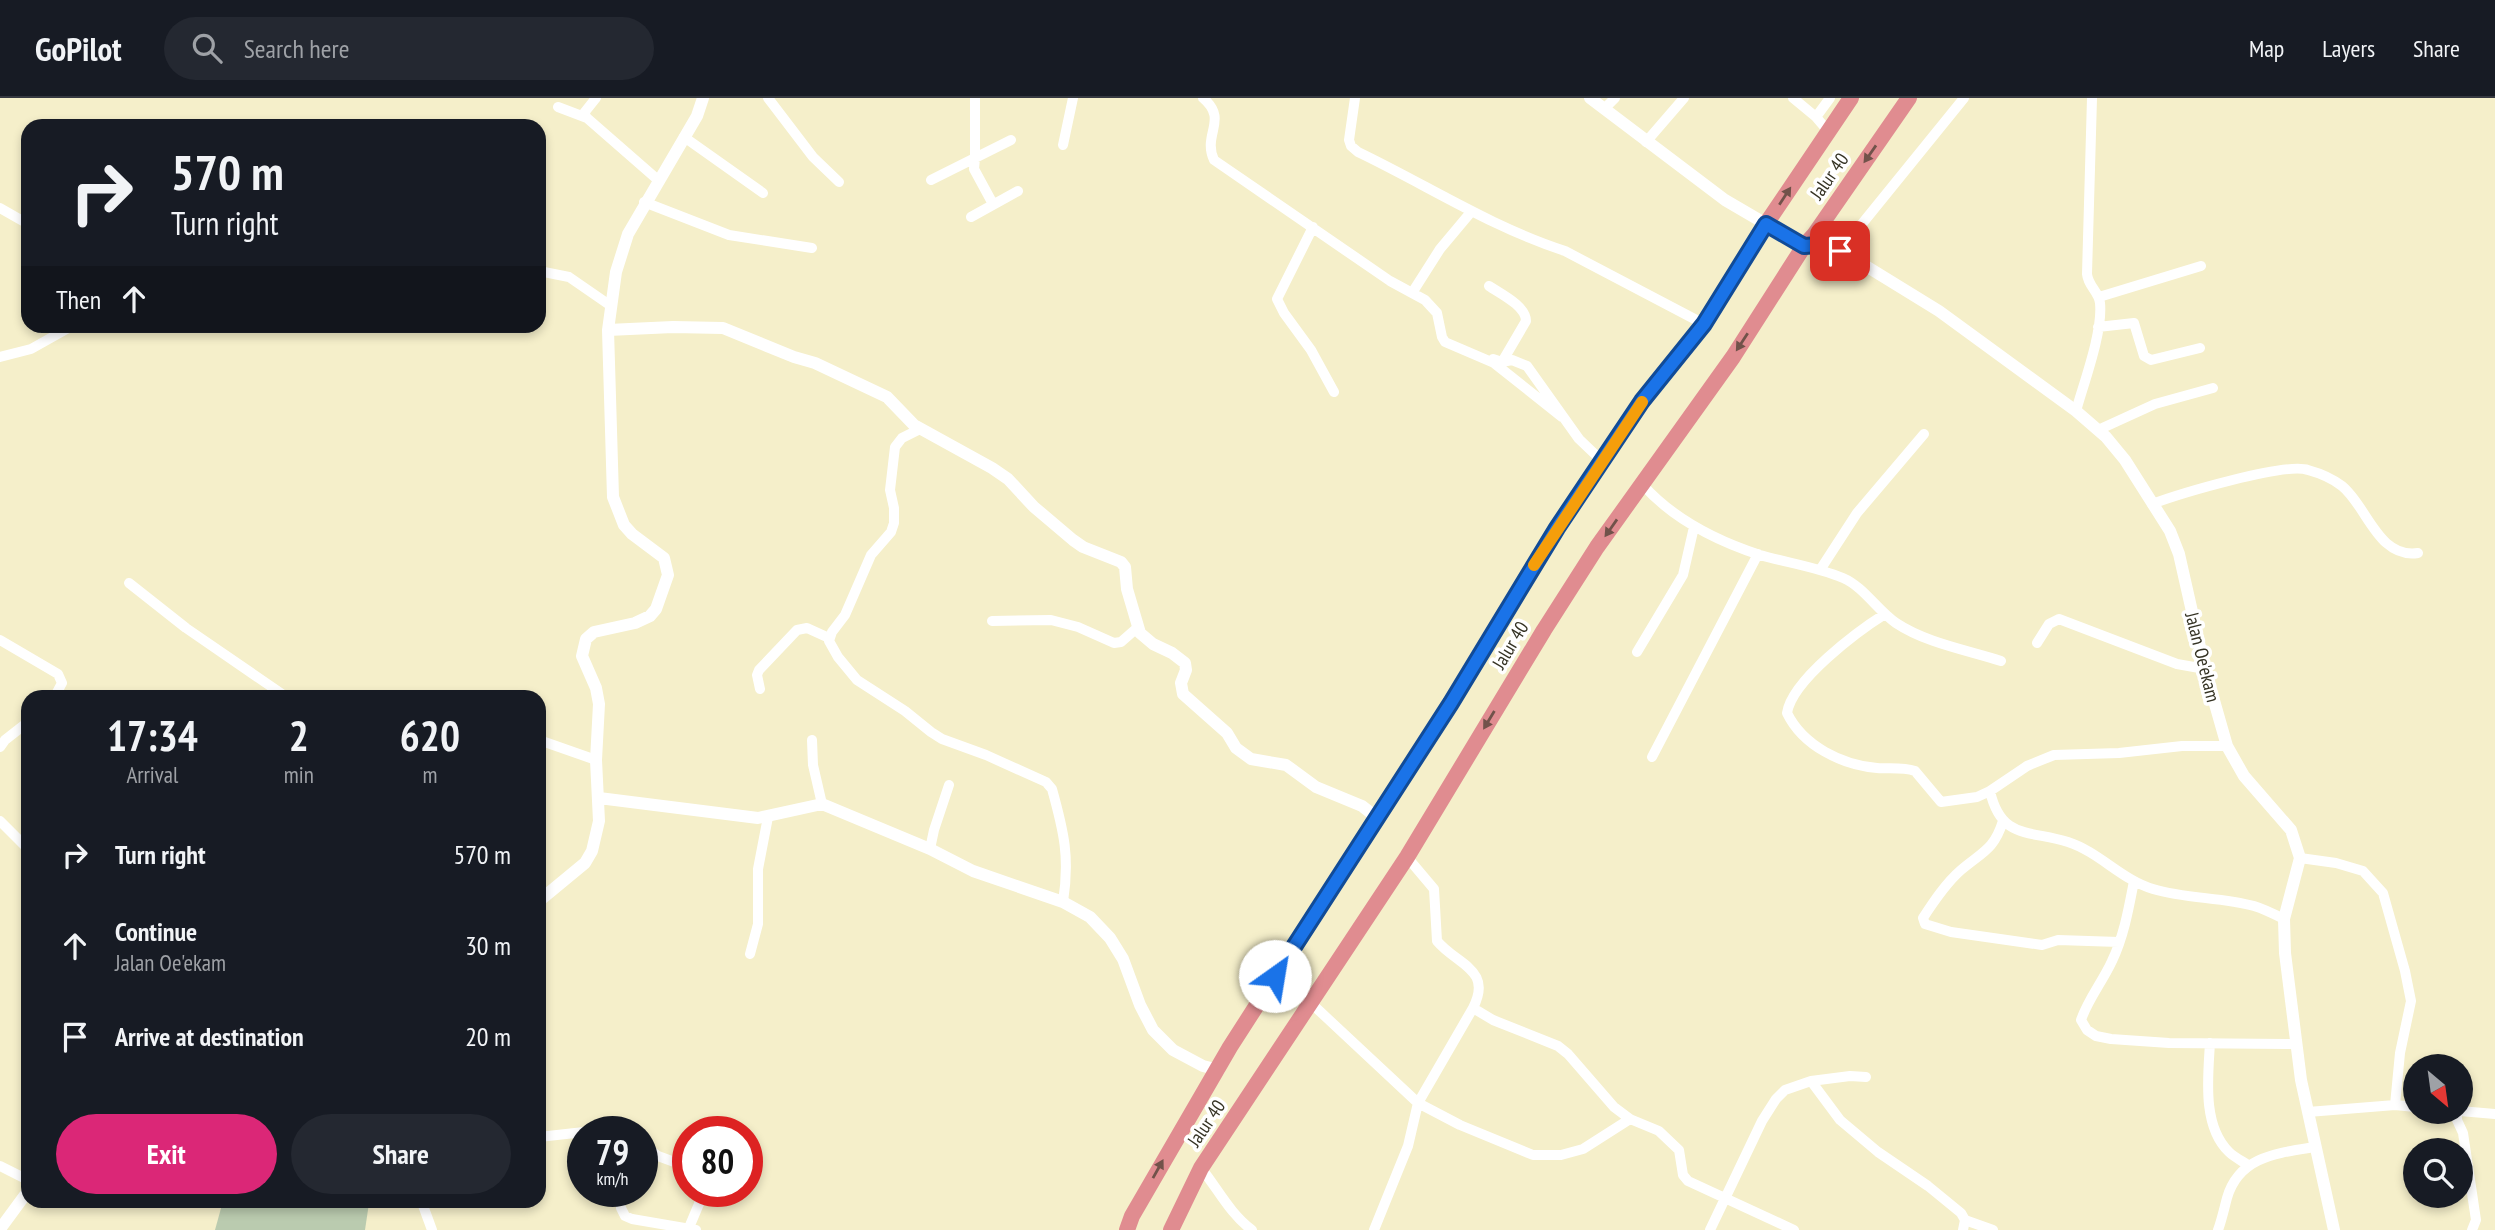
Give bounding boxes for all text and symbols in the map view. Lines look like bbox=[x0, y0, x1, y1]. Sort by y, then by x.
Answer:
search box bbox=[164, 17, 654, 80]
text: GoPilot bbox=[35, 27, 122, 70]
icon: search bbox=[188, 29, 226, 67]
text: Search here bbox=[244, 32, 349, 65]
text: Map bbox=[2249, 33, 2284, 64]
text: Layers bbox=[2322, 33, 2375, 64]
text: Share bbox=[2413, 33, 2460, 64]
text: 570 m bbox=[171, 140, 284, 204]
one-way arrow bbox=[1863, 145, 1877, 163]
icon: right bbox=[56, 147, 147, 238]
street label: Jalur 40 bbox=[1804, 148, 1854, 205]
one-way arrow bbox=[1778, 186, 1791, 206]
text: Turn right bbox=[171, 202, 279, 244]
pin bbox=[1810, 221, 1870, 281]
icon: arrive bbox=[1821, 232, 1859, 270]
icon: ahead bbox=[115, 280, 153, 318]
text: Then bbox=[56, 283, 101, 316]
one-way arrow bbox=[1736, 332, 1749, 352]
one-way arrow bbox=[1604, 519, 1618, 537]
street label: Jalan Oe'ekam bbox=[2180, 609, 2226, 704]
street label: Jalur 40 bbox=[1486, 617, 1533, 674]
text: 17:34 bbox=[107, 708, 198, 763]
text: 2 bbox=[289, 708, 309, 763]
text: 620 bbox=[400, 708, 460, 763]
one-way arrow bbox=[1483, 710, 1496, 729]
text: Arrival bbox=[126, 760, 178, 789]
text: min bbox=[284, 760, 314, 789]
text: m bbox=[422, 760, 437, 789]
icon: right bbox=[56, 836, 94, 874]
text: Turn right bbox=[115, 838, 206, 871]
text: 570 m bbox=[453, 838, 511, 871]
text: Continue bbox=[115, 915, 197, 948]
icon: ahead bbox=[56, 927, 94, 965]
text: 30 m bbox=[465, 929, 511, 962]
position arrow bbox=[1238, 939, 1312, 1013]
text: Jalan Oe'ekam bbox=[115, 948, 226, 977]
icon: arrive bbox=[56, 1018, 94, 1056]
text: Arrive at destination bbox=[115, 1020, 304, 1053]
text: 20 m bbox=[465, 1020, 511, 1053]
north arrow bbox=[2403, 1054, 2473, 1124]
map controls bbox=[2403, 1054, 2473, 1208]
street label: Jalur 40 bbox=[1181, 1095, 1230, 1152]
button: Exit bbox=[56, 1114, 277, 1194]
button: Share bbox=[291, 1114, 511, 1194]
speed limit sign: 80 bbox=[672, 1116, 763, 1207]
text: 79 bbox=[596, 1129, 629, 1175]
button: search bbox=[2403, 1138, 2473, 1208]
one-way arrow bbox=[1152, 1160, 1164, 1179]
text: km/h bbox=[597, 1167, 628, 1190]

